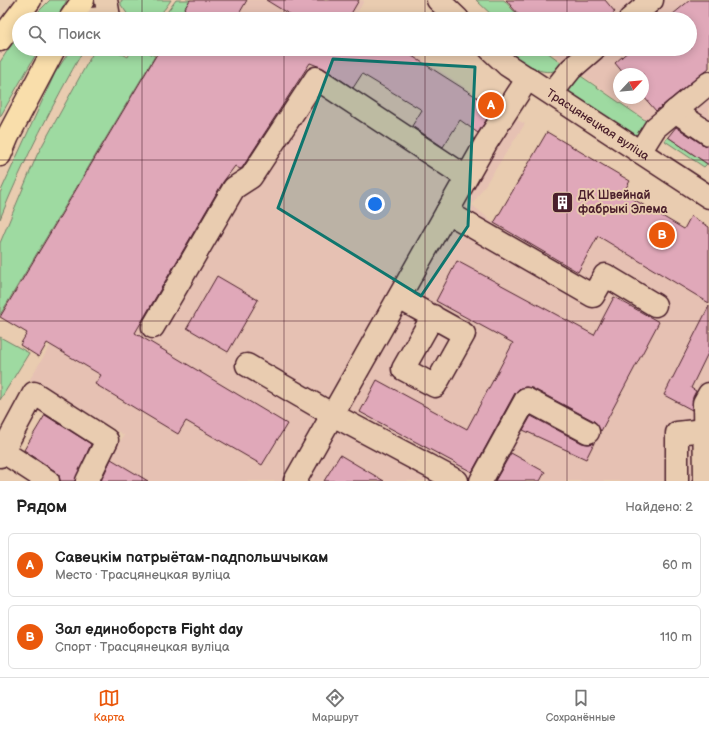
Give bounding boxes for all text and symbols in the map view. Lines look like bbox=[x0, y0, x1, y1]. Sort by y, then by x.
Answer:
search box bbox=[12, 12, 697, 56]
icon: search bbox=[26, 23, 48, 45]
text: Поиск bbox=[58, 25, 101, 44]
north arrow bbox=[613, 68, 649, 104]
street label: Трасцянецкая вуліца bbox=[543, 86, 652, 164]
pin: A bbox=[478, 90, 504, 120]
place label: ДК Швейнай фабрыкі Элема bbox=[578, 188, 668, 217]
building icon: ДК Швейнай фабрыкі Элема bbox=[549, 189, 575, 215]
your location bbox=[365, 194, 385, 214]
pin: B bbox=[649, 220, 675, 250]
text: Рядом bbox=[16, 497, 67, 517]
text: Найдено: 2 bbox=[625, 499, 693, 515]
text: Савецкім патрыётам-падпольшчыкам bbox=[55, 548, 328, 567]
text: A bbox=[26, 557, 34, 573]
text: 60 m bbox=[662, 557, 692, 573]
text: Место · Трасцянецкая вуліца bbox=[55, 567, 230, 583]
text: Зал единоборств Fight day bbox=[55, 620, 243, 639]
text: B bbox=[25, 629, 35, 645]
text: 110 m bbox=[660, 629, 692, 645]
text: Спорт · Трасцянецкая вуліца bbox=[55, 639, 230, 655]
tab: Карта bbox=[94, 687, 125, 724]
tab: Маршрут bbox=[312, 687, 359, 724]
tab: Сохранённые bbox=[546, 687, 615, 724]

